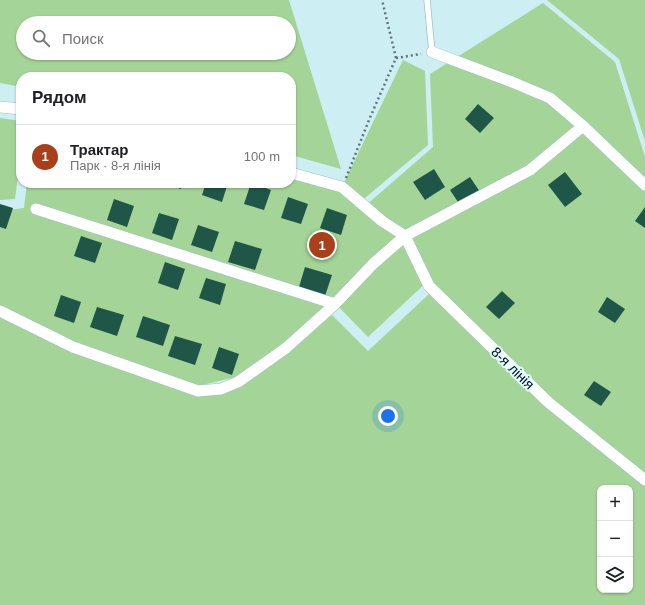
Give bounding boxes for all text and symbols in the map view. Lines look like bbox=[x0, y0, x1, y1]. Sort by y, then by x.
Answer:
search box bbox=[16, 16, 296, 60]
icon: search bbox=[30, 27, 52, 49]
text: Поиск bbox=[62, 30, 104, 47]
text: Рядом bbox=[32, 88, 87, 107]
text: Трактар bbox=[70, 141, 128, 158]
text: 1 bbox=[41, 149, 49, 164]
text: 100 m bbox=[244, 149, 280, 164]
text: Парк · 8-я лінія bbox=[70, 158, 161, 173]
pin: 1 bbox=[309, 230, 335, 260]
street label: 8-я лінія bbox=[488, 344, 538, 392]
your location bbox=[378, 406, 398, 426]
map controls bbox=[597, 485, 633, 593]
button: + bbox=[597, 485, 633, 521]
button: − bbox=[597, 521, 633, 557]
button: layers bbox=[597, 557, 633, 593]

